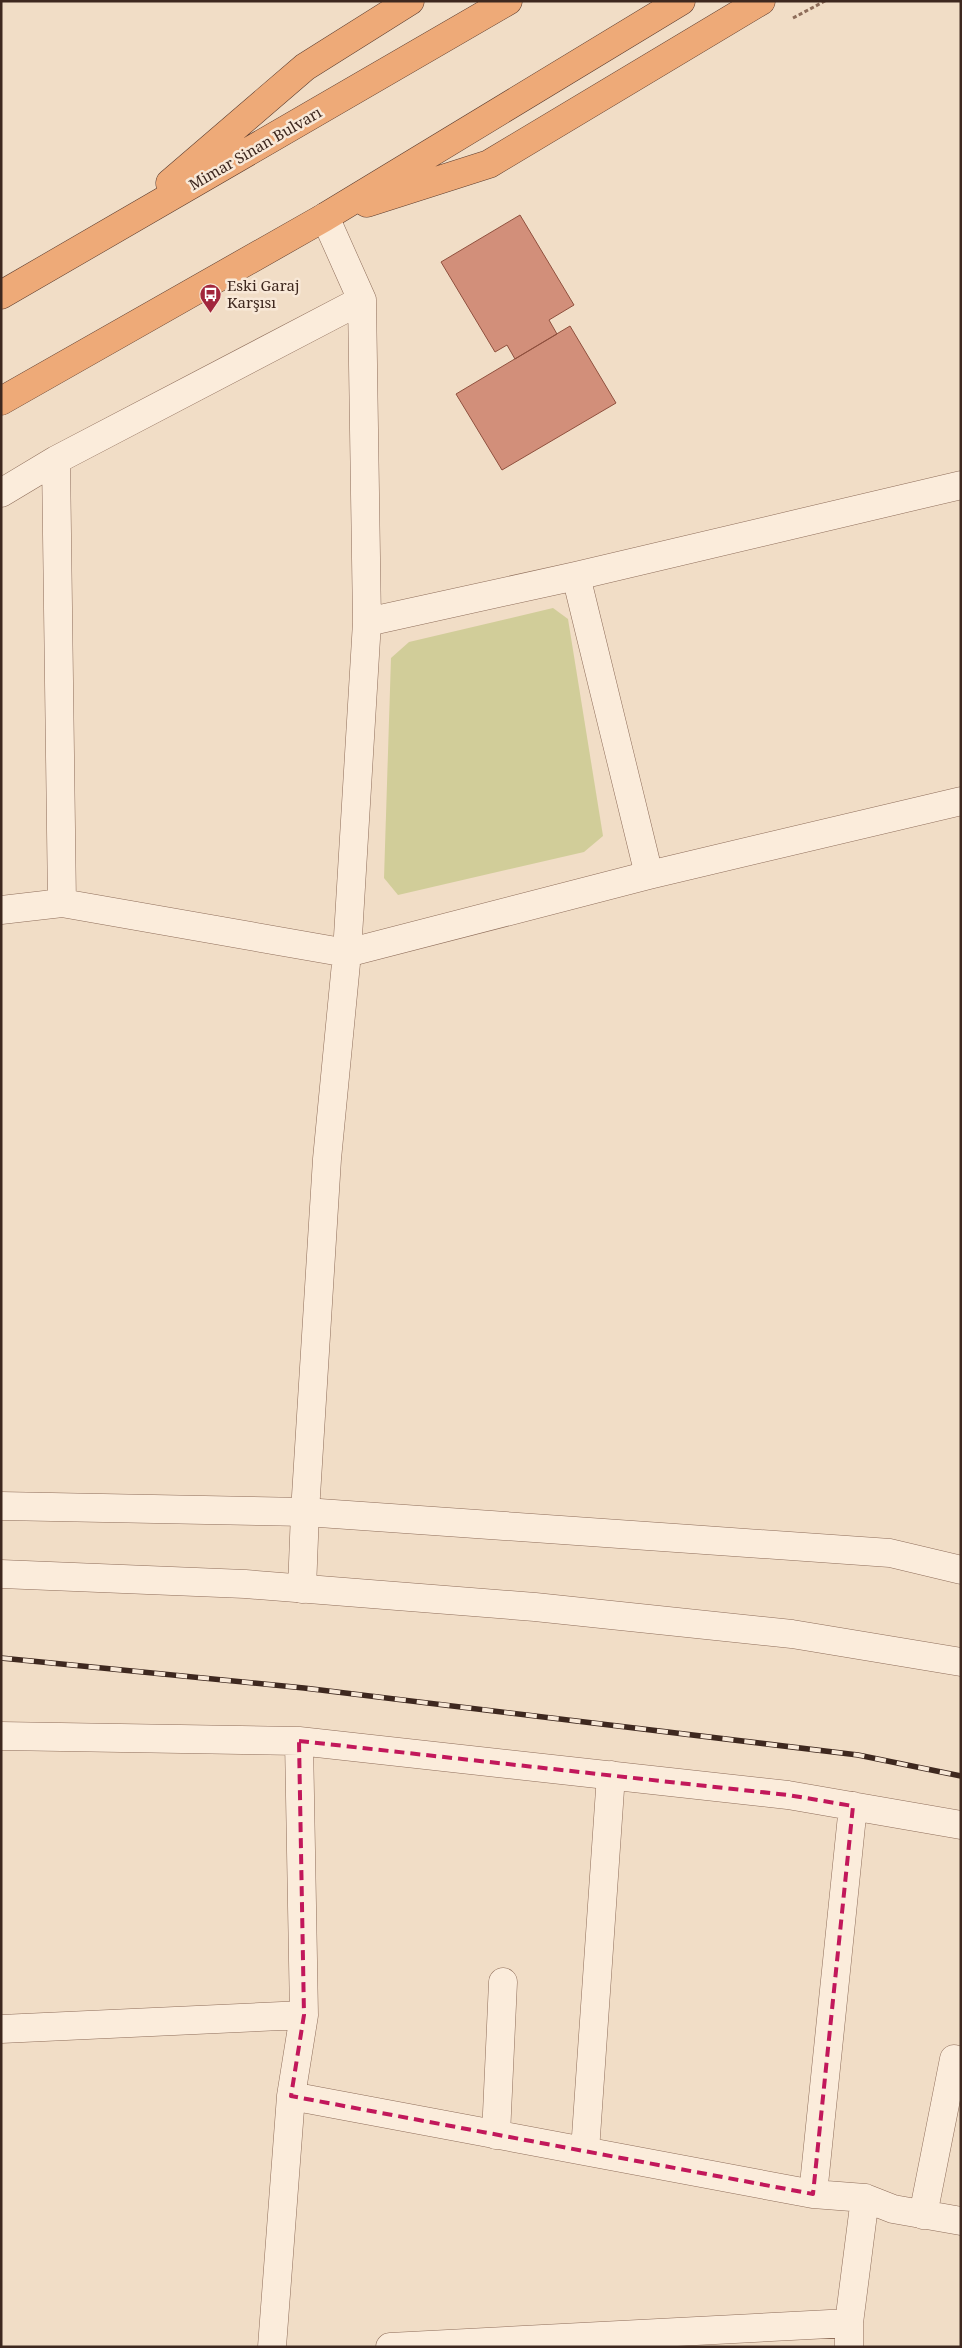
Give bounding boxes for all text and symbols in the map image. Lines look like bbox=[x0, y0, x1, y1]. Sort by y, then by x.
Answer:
street label: Mimar Sinan Bulvarı bbox=[185, 102, 325, 194]
place label: Eski Garaj Karşısı bbox=[227, 275, 299, 312]
bus stop icon: Eski Garaj Karşısı bbox=[199, 282, 223, 313]

